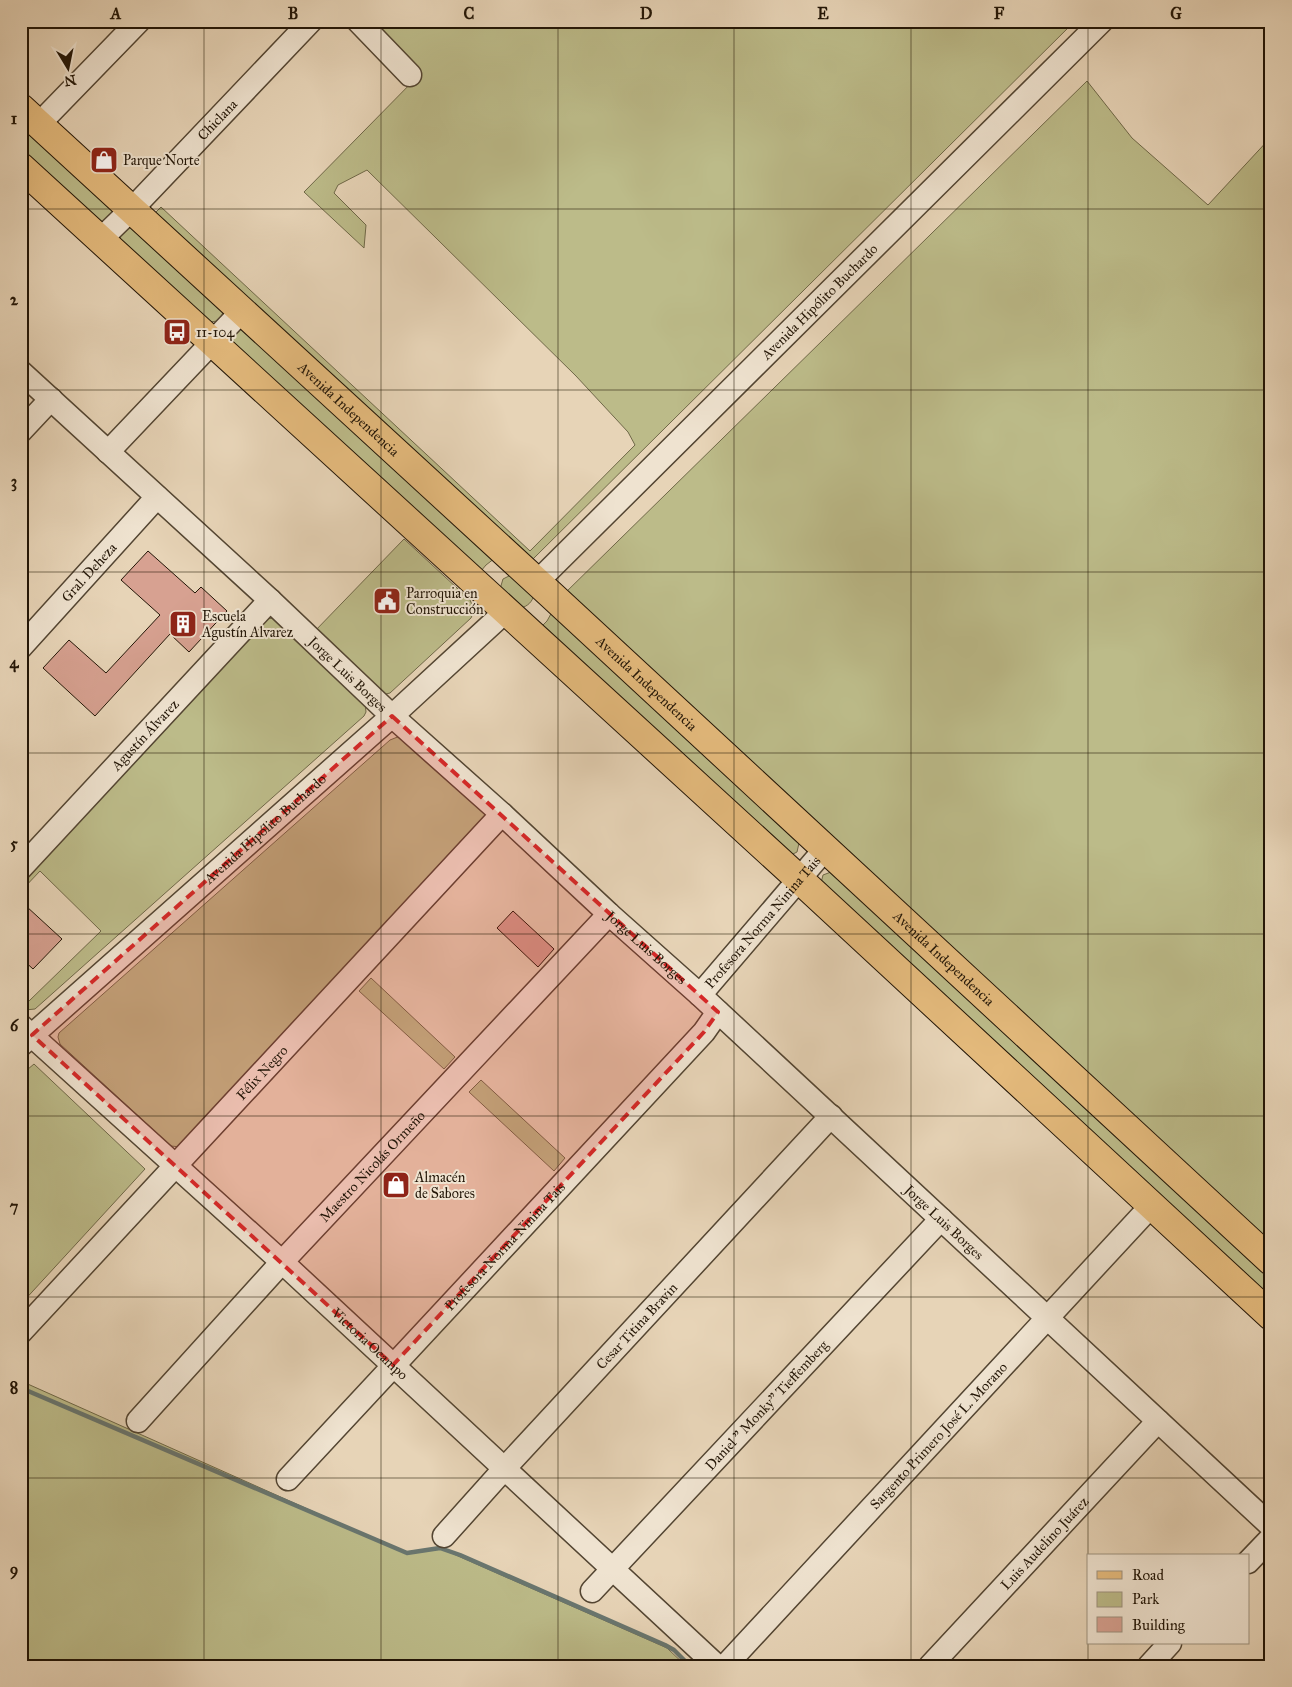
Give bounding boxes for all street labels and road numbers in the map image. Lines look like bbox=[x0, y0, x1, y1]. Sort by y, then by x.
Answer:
street label: Chiclana bbox=[194, 95, 241, 144]
street label: Avenida Hipólito Buchardo bbox=[757, 240, 881, 364]
street label: Avenida Independencia bbox=[294, 358, 403, 460]
street label: Gral. Deheza bbox=[58, 539, 120, 605]
street label: Jorge Luis Borges bbox=[303, 631, 391, 715]
street label: Avenida Independencia bbox=[592, 632, 701, 734]
street label: Agustín Álvarez bbox=[107, 695, 183, 775]
street label: Avenida Hipólito Buchardo bbox=[200, 770, 329, 888]
street label: Profesora Norma Ninina Tais bbox=[701, 852, 824, 992]
street label: Jorge Luis Borges bbox=[601, 906, 690, 988]
street label: Avenida Independencia bbox=[889, 907, 998, 1009]
street label: Félix Negro bbox=[233, 1042, 291, 1103]
street label: Maestro Nicolás Ormeño bbox=[316, 1107, 428, 1225]
street label: Profesora Norma Ninina Tais bbox=[441, 1179, 568, 1314]
street label: Jorge Luis Borges bbox=[899, 1180, 987, 1263]
street label: Cesar Titina Bravin bbox=[592, 1279, 681, 1373]
street label: Victoria Ocampo bbox=[328, 1303, 412, 1383]
street label: Daniel " Monky" Tieffemberg bbox=[701, 1336, 832, 1474]
street label: Sargento Primero José L. Morano bbox=[866, 1359, 1011, 1513]
street label: Luis Audelino Juárez bbox=[997, 1493, 1092, 1593]

